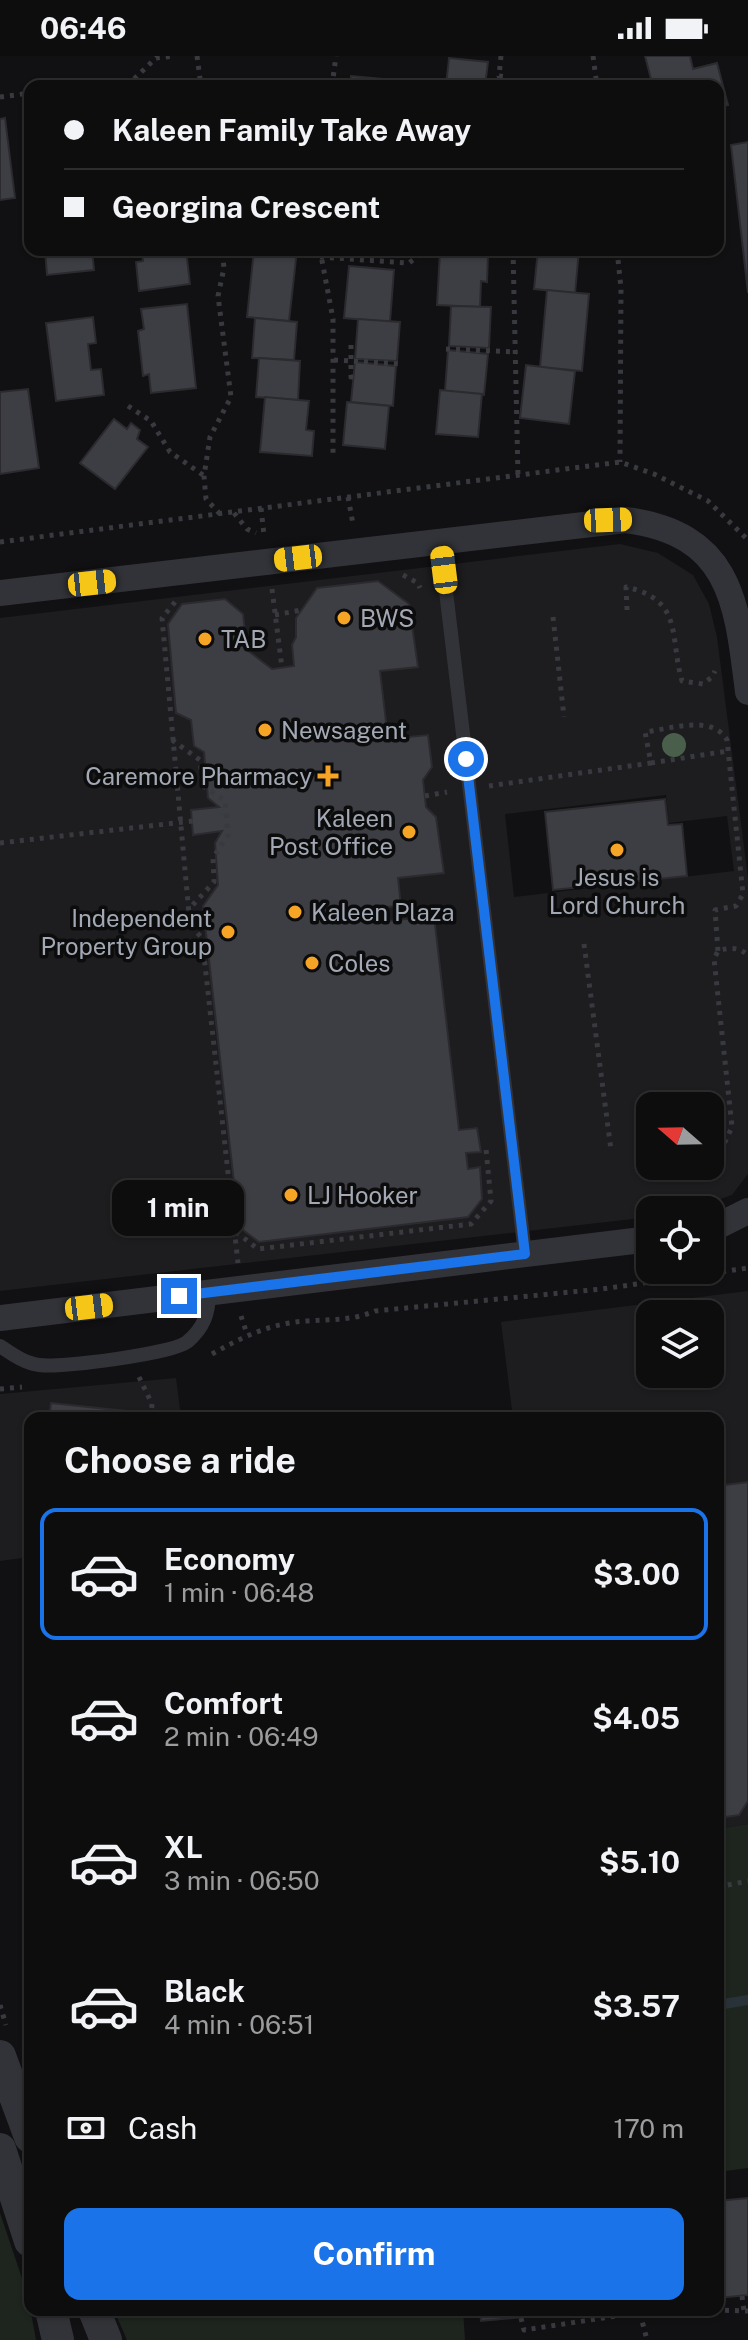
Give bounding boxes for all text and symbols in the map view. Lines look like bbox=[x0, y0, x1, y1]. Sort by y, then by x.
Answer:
text: 06:46 bbox=[40, 10, 127, 46]
text: Kaleen Family Take Away bbox=[112, 112, 471, 148]
text: Georgina Crescent bbox=[112, 189, 380, 225]
car bbox=[584, 507, 632, 533]
car bbox=[273, 543, 323, 573]
car bbox=[429, 545, 459, 595]
car bbox=[67, 569, 117, 597]
place label: BWS bbox=[360, 604, 414, 632]
marker: BWS bbox=[335, 609, 353, 627]
place label: TAB bbox=[221, 625, 266, 653]
marker: TAB bbox=[196, 630, 214, 648]
place label: Newsagent bbox=[281, 716, 407, 744]
marker: Newsagent bbox=[256, 721, 274, 739]
route start bbox=[448, 741, 484, 777]
place label: Caremore Pharmacy bbox=[85, 762, 312, 790]
marker: Caremore Pharmacy bbox=[319, 767, 337, 785]
place label: Kaleen Post Office bbox=[269, 804, 393, 860]
marker: Kaleen Post Office bbox=[400, 823, 418, 841]
marker: Jesus is Lord Church bbox=[608, 841, 626, 859]
place label: Jesus is Lord Church bbox=[549, 863, 685, 919]
place label: Kaleen Plaza bbox=[311, 898, 455, 926]
marker: Kaleen Plaza bbox=[286, 903, 304, 921]
place label: Independent Property Group bbox=[40, 904, 212, 960]
marker: Independent Property Group bbox=[219, 923, 237, 941]
place label: Coles bbox=[328, 949, 390, 977]
marker: Coles bbox=[303, 954, 321, 972]
north arrow bbox=[636, 1092, 724, 1180]
map controls bbox=[636, 1092, 724, 1388]
callout: 1 min bbox=[113, 1180, 245, 1236]
place label: LJ Hooker bbox=[307, 1181, 418, 1209]
marker: LJ Hooker bbox=[282, 1186, 300, 1204]
text: 1 min bbox=[147, 1192, 209, 1223]
button: locate bbox=[636, 1196, 724, 1284]
route end bbox=[161, 1278, 197, 1314]
car bbox=[64, 1292, 114, 1322]
button: layers bbox=[636, 1300, 724, 1388]
text: Choose a ride bbox=[64, 1439, 296, 1481]
icon: car bbox=[68, 1538, 140, 1610]
text: Economy bbox=[164, 1541, 295, 1577]
text: $3.00 bbox=[593, 1556, 680, 1592]
text: 1 min · 06:48 bbox=[164, 1577, 314, 1608]
icon: car bbox=[68, 1682, 140, 1754]
text: Comfort bbox=[164, 1685, 283, 1721]
text: $4.05 bbox=[592, 1700, 680, 1736]
text: 2 min · 06:49 bbox=[164, 1721, 319, 1752]
icon: car bbox=[68, 1826, 140, 1898]
text: XL bbox=[164, 1829, 203, 1865]
text: $5.10 bbox=[599, 1844, 680, 1880]
text: 3 min · 06:50 bbox=[164, 1865, 320, 1896]
icon: car bbox=[68, 1970, 140, 2042]
text: Black bbox=[164, 1973, 245, 2009]
text: $3.57 bbox=[593, 1988, 680, 2024]
text: 4 min · 06:51 bbox=[164, 2009, 314, 2040]
icon: cash bbox=[64, 2106, 108, 2150]
text: Cash bbox=[128, 2110, 197, 2146]
text: 170 m bbox=[614, 2113, 684, 2144]
button: Confirm bbox=[64, 2208, 684, 2300]

